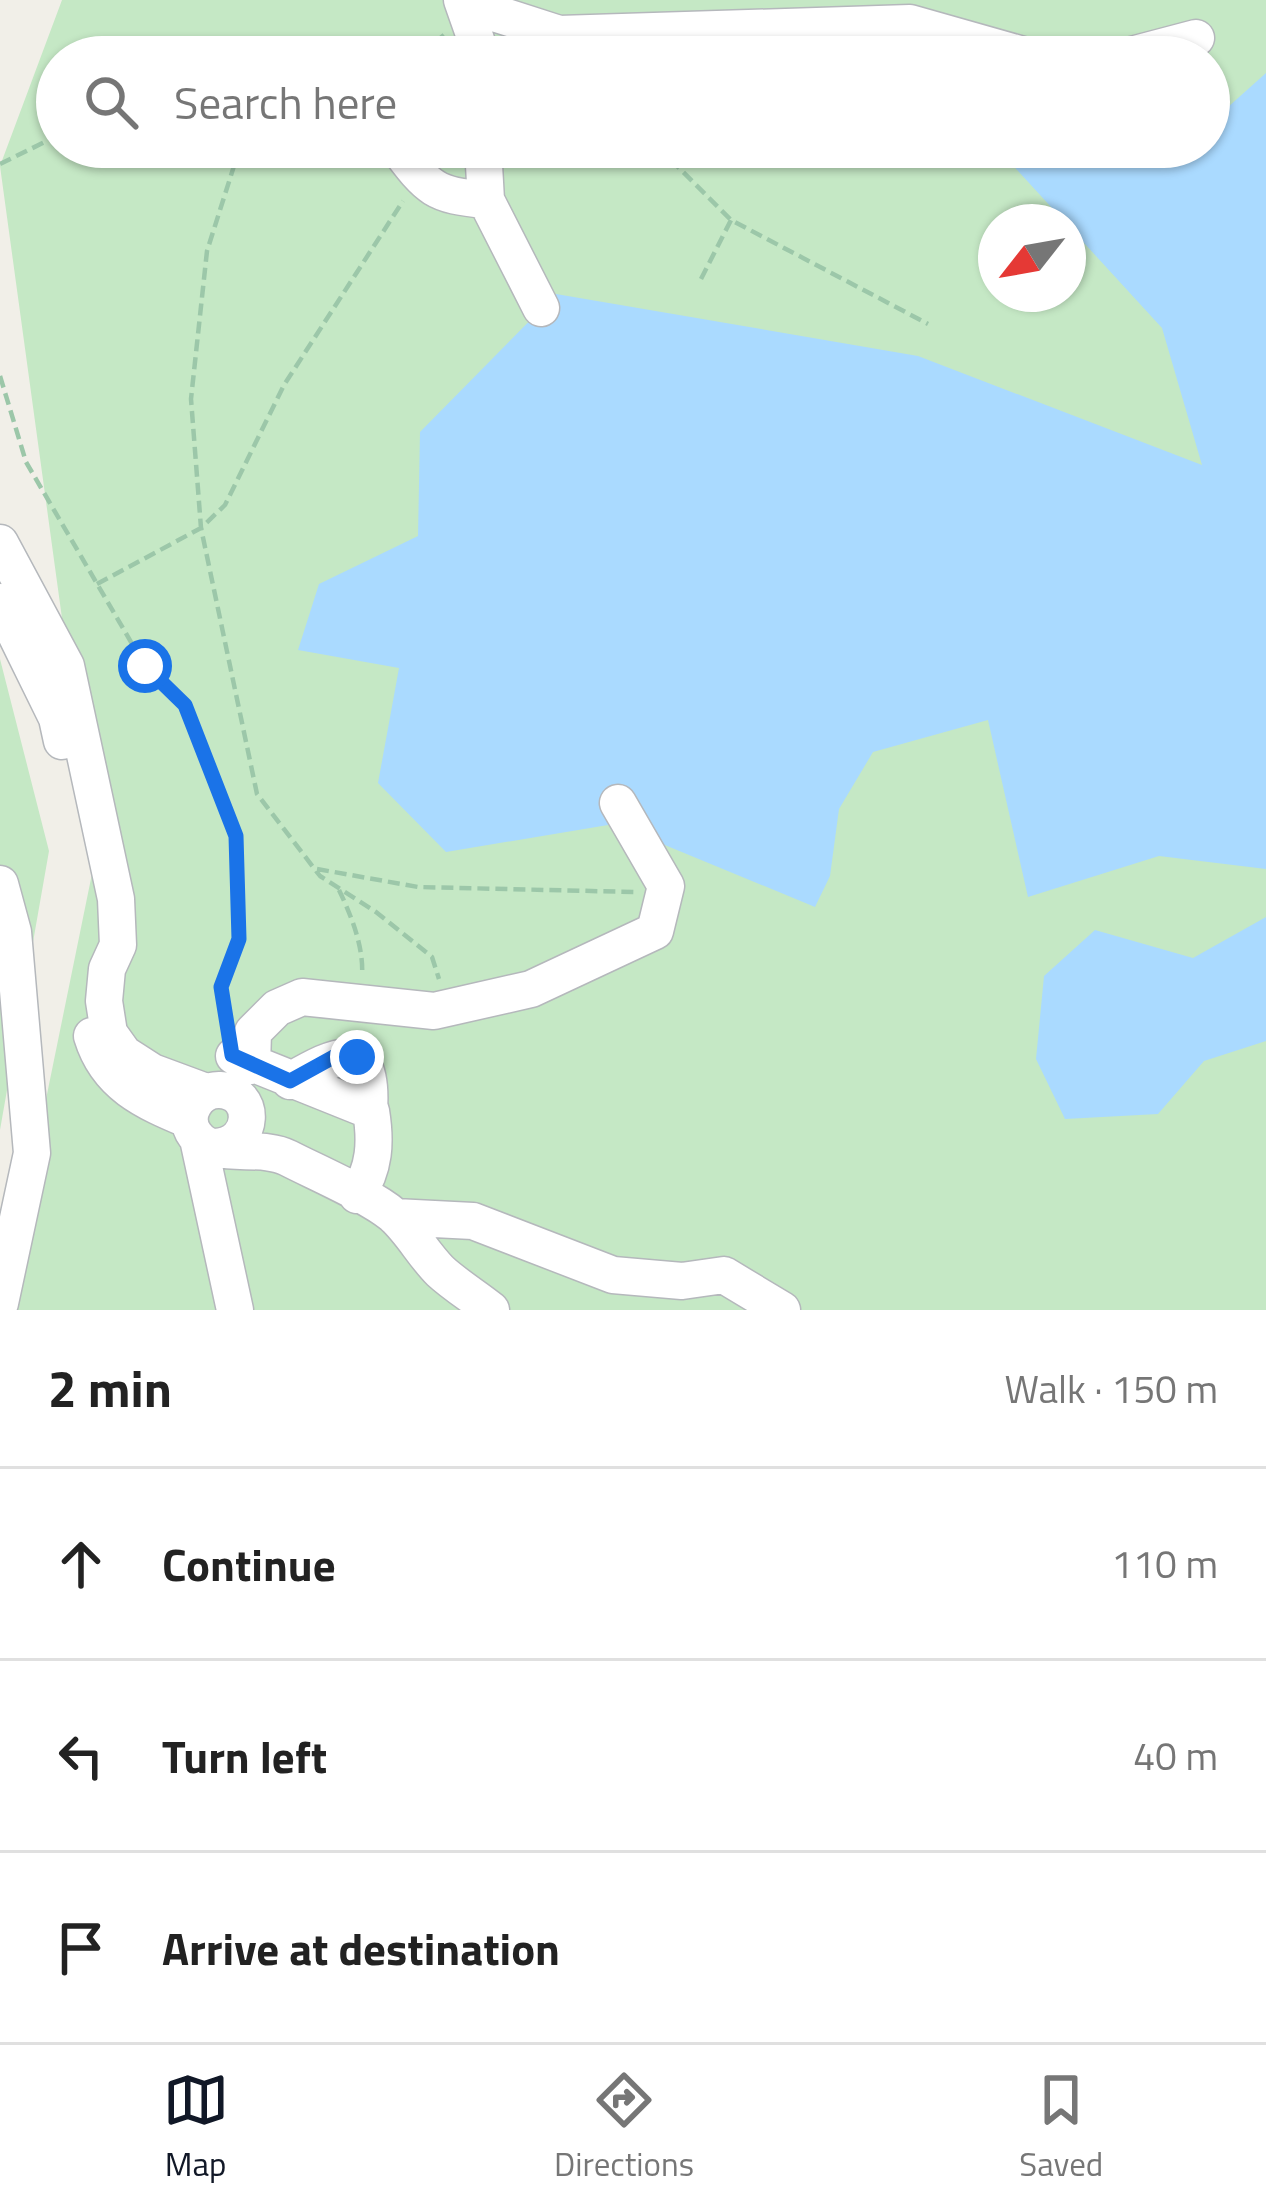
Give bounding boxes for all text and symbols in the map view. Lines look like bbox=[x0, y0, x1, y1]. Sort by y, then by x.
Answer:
search box bbox=[36, 36, 1230, 168]
text: Search here bbox=[174, 68, 397, 136]
icon: search bbox=[78, 69, 144, 135]
north arrow bbox=[978, 204, 1086, 312]
route start bbox=[118, 639, 172, 693]
route end bbox=[330, 1030, 384, 1084]
text: 2 min bbox=[48, 1349, 172, 1427]
text: Walk · 150 m bbox=[1004, 1359, 1218, 1418]
text: Continue bbox=[162, 1530, 336, 1598]
icon: ahead bbox=[48, 1531, 114, 1597]
text: 110 m bbox=[1111, 1534, 1218, 1593]
text: Turn left bbox=[162, 1722, 327, 1790]
icon: left bbox=[48, 1723, 114, 1789]
text: 40 m bbox=[1133, 1726, 1218, 1785]
text: Arrive at destination bbox=[162, 1914, 560, 1982]
icon: arrive bbox=[48, 1915, 114, 1981]
tab: Map bbox=[163, 2067, 229, 2189]
tab: Directions bbox=[554, 2067, 694, 2189]
tab: Saved bbox=[1019, 2067, 1103, 2189]

